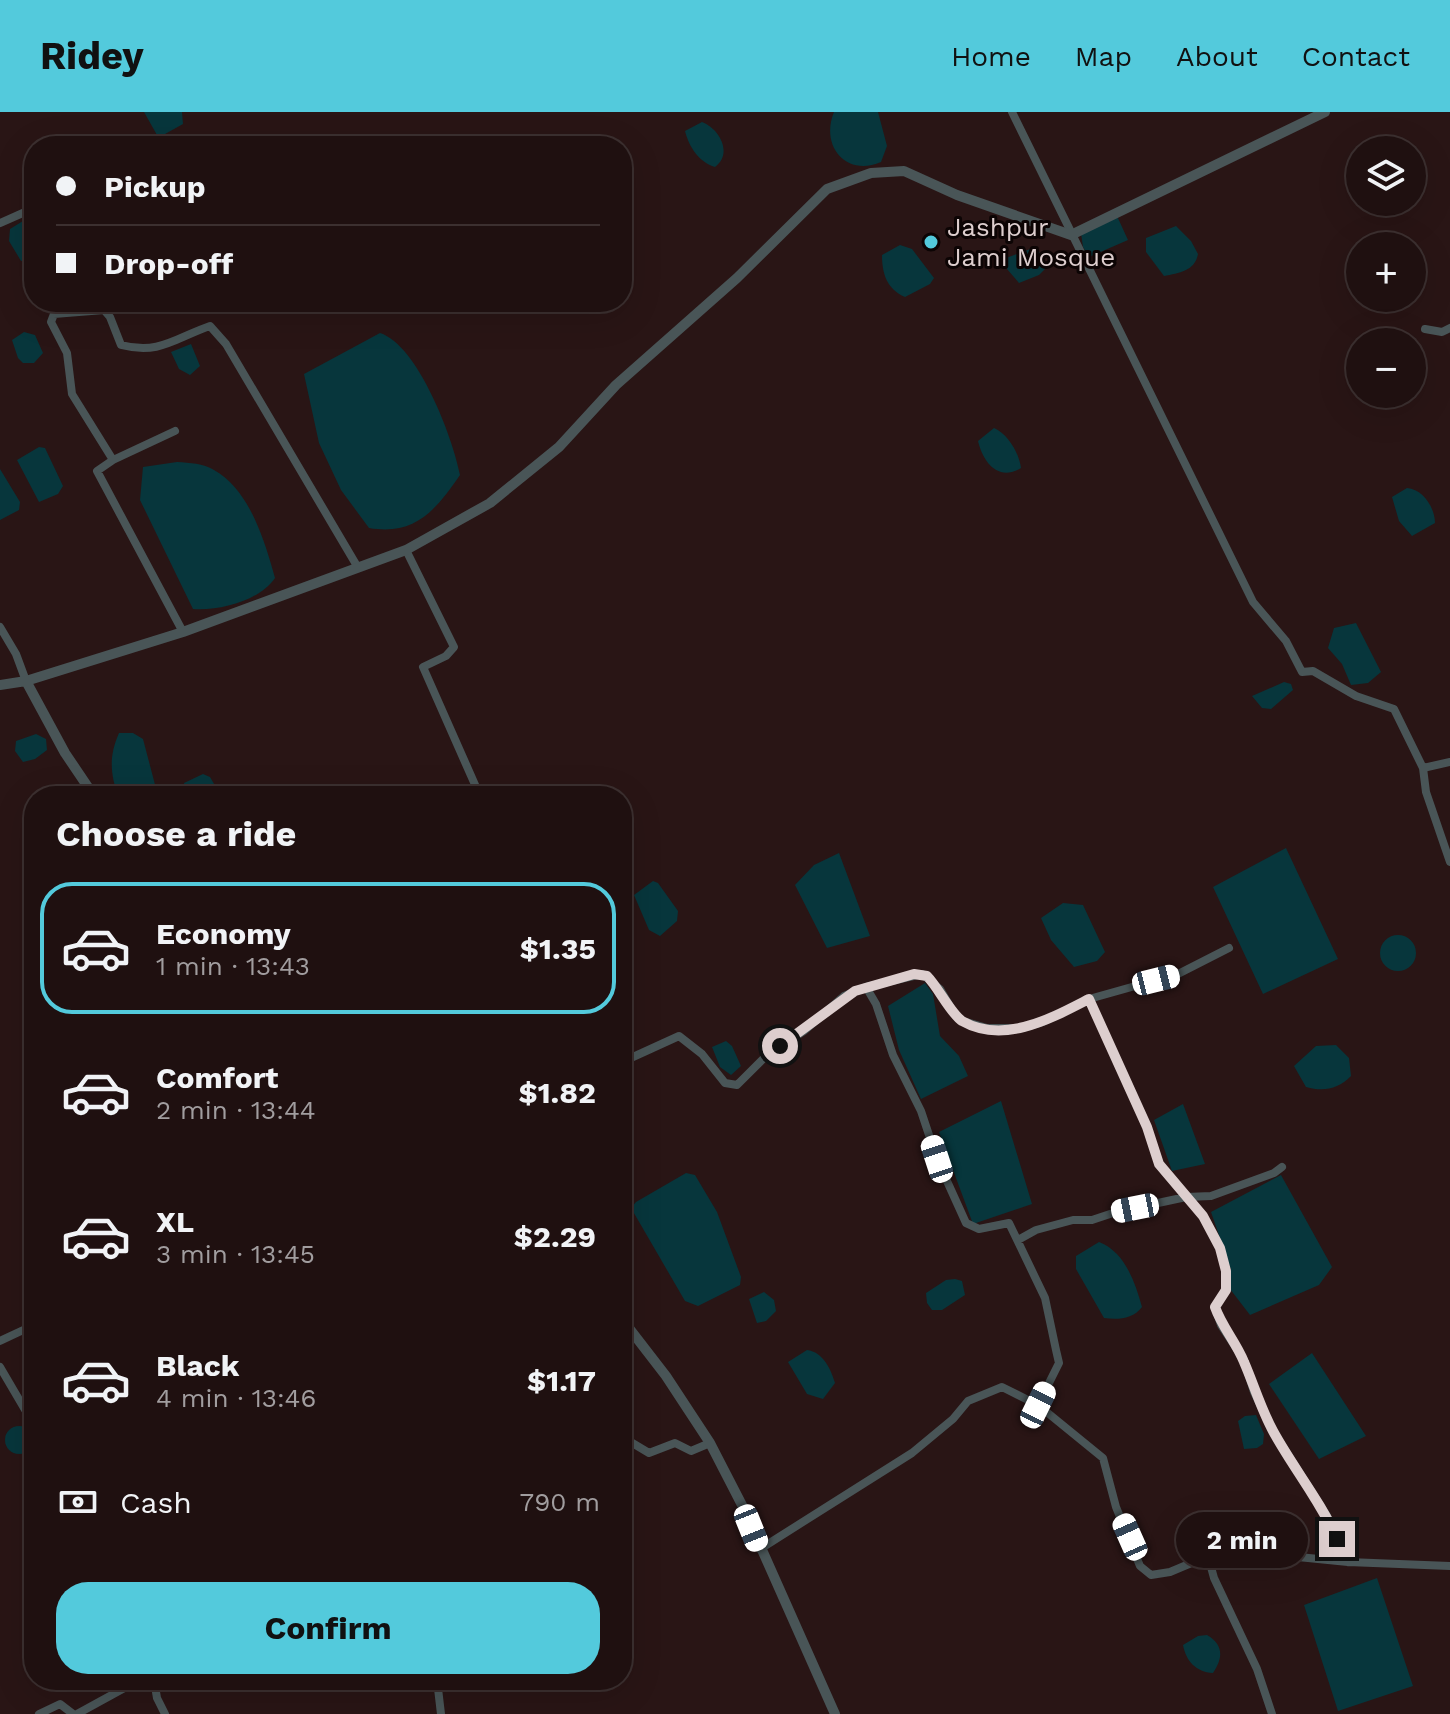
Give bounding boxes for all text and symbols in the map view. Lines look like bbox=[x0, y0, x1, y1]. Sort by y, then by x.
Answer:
text: Ridey bbox=[40, 34, 144, 78]
text: Home bbox=[951, 40, 1031, 73]
text: Map bbox=[1075, 40, 1132, 73]
text: About bbox=[1176, 40, 1258, 73]
text: Contact bbox=[1302, 40, 1410, 73]
map controls bbox=[1346, 136, 1426, 408]
button: layers bbox=[1346, 136, 1426, 216]
text: Pickup bbox=[104, 169, 206, 204]
place label: Jashpur Jami Mosque bbox=[947, 212, 1115, 272]
button: + bbox=[1346, 232, 1426, 312]
marker: Jashpur Jami Mosque bbox=[922, 233, 940, 251]
text: Drop-off bbox=[104, 246, 233, 281]
button: − bbox=[1346, 328, 1426, 408]
text: Choose a ride bbox=[56, 813, 296, 855]
icon: car bbox=[60, 912, 132, 984]
text: Economy bbox=[156, 916, 291, 951]
text: $1.35 bbox=[520, 931, 596, 966]
text: 1 min · 13:43 bbox=[156, 951, 310, 981]
car bbox=[1130, 963, 1182, 997]
route start bbox=[762, 1028, 798, 1064]
icon: car bbox=[60, 1056, 132, 1128]
text: Comfort bbox=[156, 1060, 278, 1095]
text: $1.82 bbox=[518, 1075, 596, 1110]
text: 2 min · 13:44 bbox=[156, 1095, 316, 1125]
car bbox=[918, 1132, 956, 1186]
car bbox=[1109, 1192, 1161, 1224]
icon: car bbox=[60, 1200, 132, 1272]
text: XL bbox=[156, 1204, 194, 1239]
text: $2.29 bbox=[514, 1219, 596, 1254]
text: 3 min · 13:45 bbox=[156, 1239, 315, 1269]
icon: car bbox=[60, 1344, 132, 1416]
text: Black bbox=[156, 1348, 240, 1383]
text: $1.17 bbox=[527, 1363, 596, 1398]
car bbox=[1017, 1378, 1059, 1432]
text: 4 min · 13:46 bbox=[156, 1383, 316, 1413]
icon: cash bbox=[56, 1480, 100, 1524]
text: Cash bbox=[120, 1485, 192, 1520]
text: 790 m bbox=[520, 1487, 600, 1517]
car bbox=[731, 1501, 771, 1555]
car bbox=[1109, 1510, 1151, 1564]
callout: 2 min bbox=[1177, 1511, 1309, 1567]
route end bbox=[1319, 1521, 1355, 1557]
text: 2 min bbox=[1206, 1525, 1278, 1555]
button: Confirm bbox=[56, 1582, 600, 1674]

